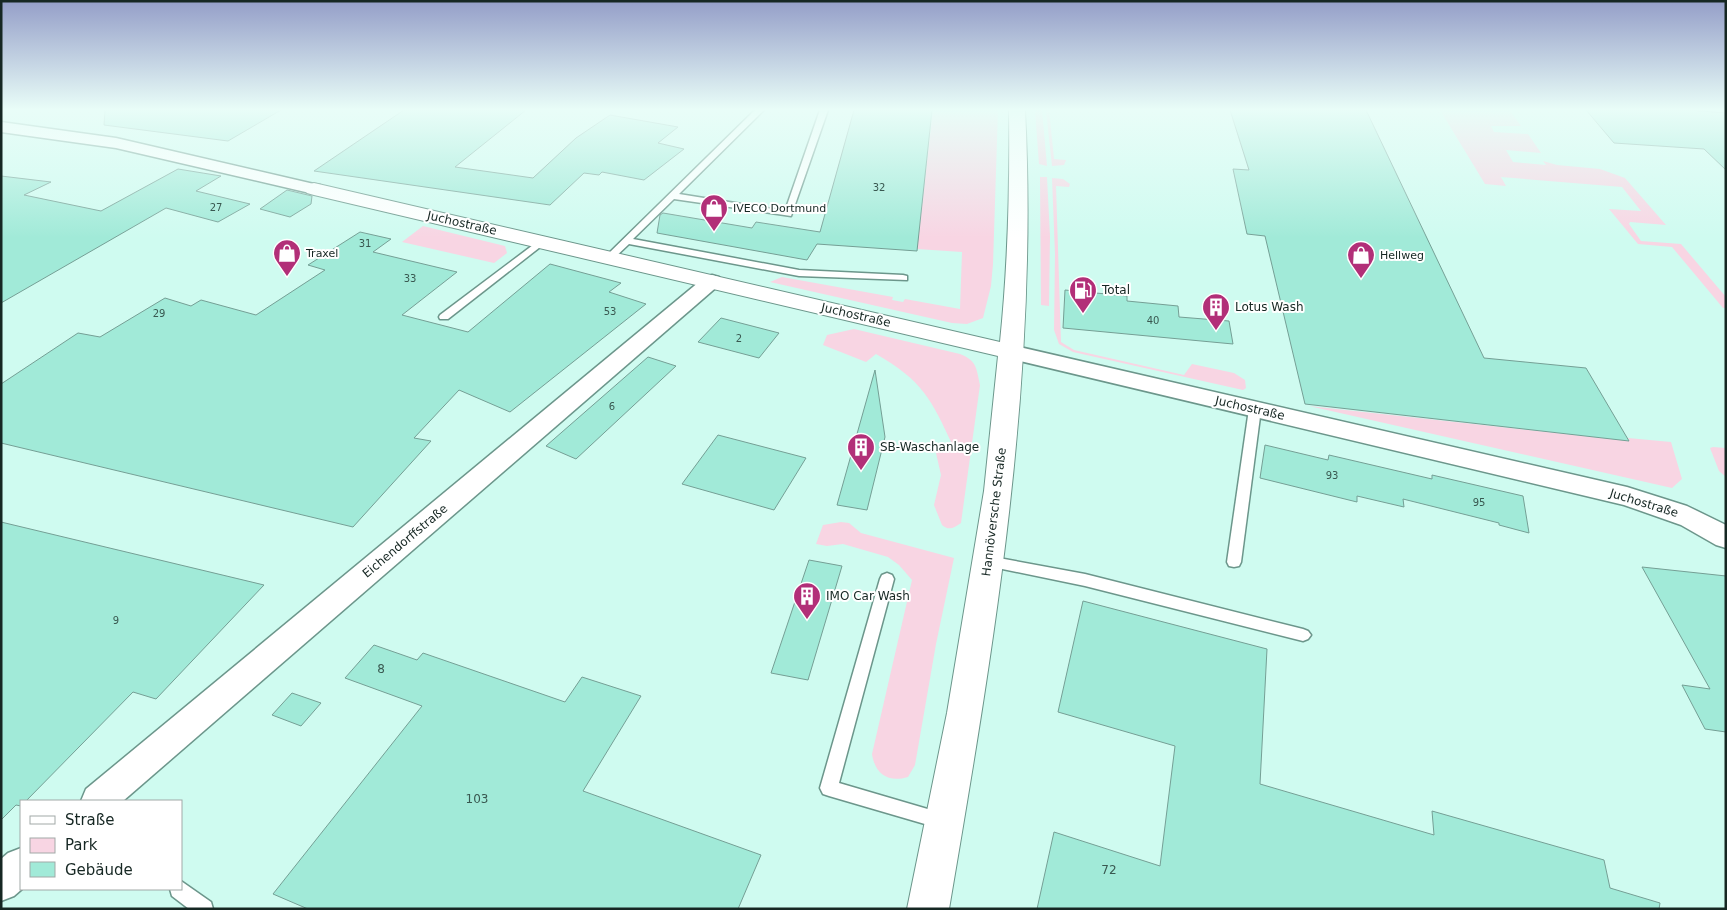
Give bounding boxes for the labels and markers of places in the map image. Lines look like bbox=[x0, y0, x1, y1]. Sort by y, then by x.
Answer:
shop icon: IVECO Dortmund bbox=[699, 193, 729, 232]
place label: IVECO Dortmund bbox=[733, 202, 826, 215]
shop icon: Traxel bbox=[272, 238, 302, 277]
shop icon: Hellweg bbox=[1346, 240, 1376, 279]
place label: Traxel bbox=[305, 247, 338, 260]
place label: Hellweg bbox=[1380, 249, 1424, 262]
fuel station icon: Total bbox=[1068, 275, 1098, 314]
place label: Total bbox=[1101, 283, 1130, 297]
building icon: Lotus Wash bbox=[1201, 292, 1231, 331]
place label: Lotus Wash bbox=[1235, 300, 1304, 314]
building icon: SB-Waschanlage bbox=[846, 432, 876, 471]
place label: SB-Waschanlage bbox=[880, 440, 979, 454]
building icon: IMO Car Wash bbox=[792, 581, 822, 620]
place label: IMO Car Wash bbox=[826, 589, 910, 603]

